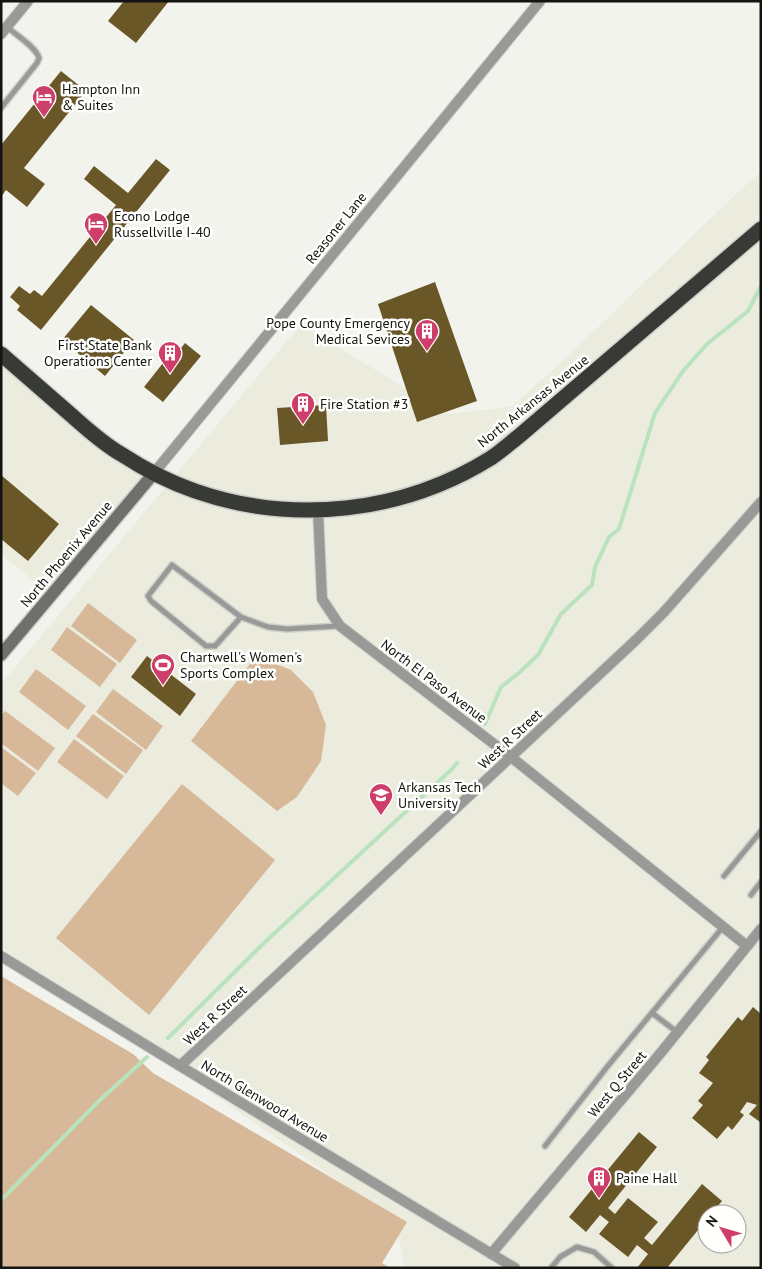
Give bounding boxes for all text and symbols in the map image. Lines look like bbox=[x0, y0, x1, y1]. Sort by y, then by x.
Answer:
place label: Hampton Inn & Suites bbox=[62, 80, 140, 114]
hotel icon: Hampton Inn & Suites bbox=[31, 84, 57, 118]
street label: Reasoner Lane bbox=[302, 189, 370, 267]
place label: Econo Lodge Russellville I-40 bbox=[114, 207, 211, 241]
hotel icon: Econo Lodge Russellville I-40 bbox=[83, 211, 109, 245]
place label: Pope County Emergency Medical Sevices bbox=[266, 314, 410, 348]
building icon: Pope County Emergency Medical Sevices bbox=[414, 318, 440, 352]
place label: First State Bank Operations Center bbox=[44, 336, 152, 370]
building icon: First State Bank Operations Center bbox=[157, 340, 183, 374]
street label: North Arkansas Avenue bbox=[474, 351, 592, 451]
building icon: Fire Station #3 bbox=[290, 391, 316, 425]
place label: Fire Station #3 bbox=[320, 395, 408, 413]
street label: North Phoenix Avenue bbox=[16, 497, 116, 611]
street label: North El Paso Avenue bbox=[377, 635, 491, 727]
place label: Chartwell's Women's Sports Complex bbox=[180, 648, 302, 682]
sports icon: Chartwell's Women's Sports Complex bbox=[150, 652, 176, 686]
street label: West R Street bbox=[474, 705, 546, 773]
place label: Arkansas Tech University bbox=[398, 778, 481, 812]
school or university icon: Arkansas Tech University bbox=[368, 782, 394, 816]
street label: West R Street bbox=[179, 981, 251, 1049]
street label: West Q Street bbox=[584, 1047, 650, 1121]
street label: North Glenwood Avenue bbox=[198, 1056, 332, 1146]
building icon: Paine Hall bbox=[586, 1165, 612, 1199]
place label: Paine Hall bbox=[616, 1169, 677, 1187]
north arrow bbox=[697, 1204, 747, 1254]
text: N bbox=[702, 1212, 722, 1230]

